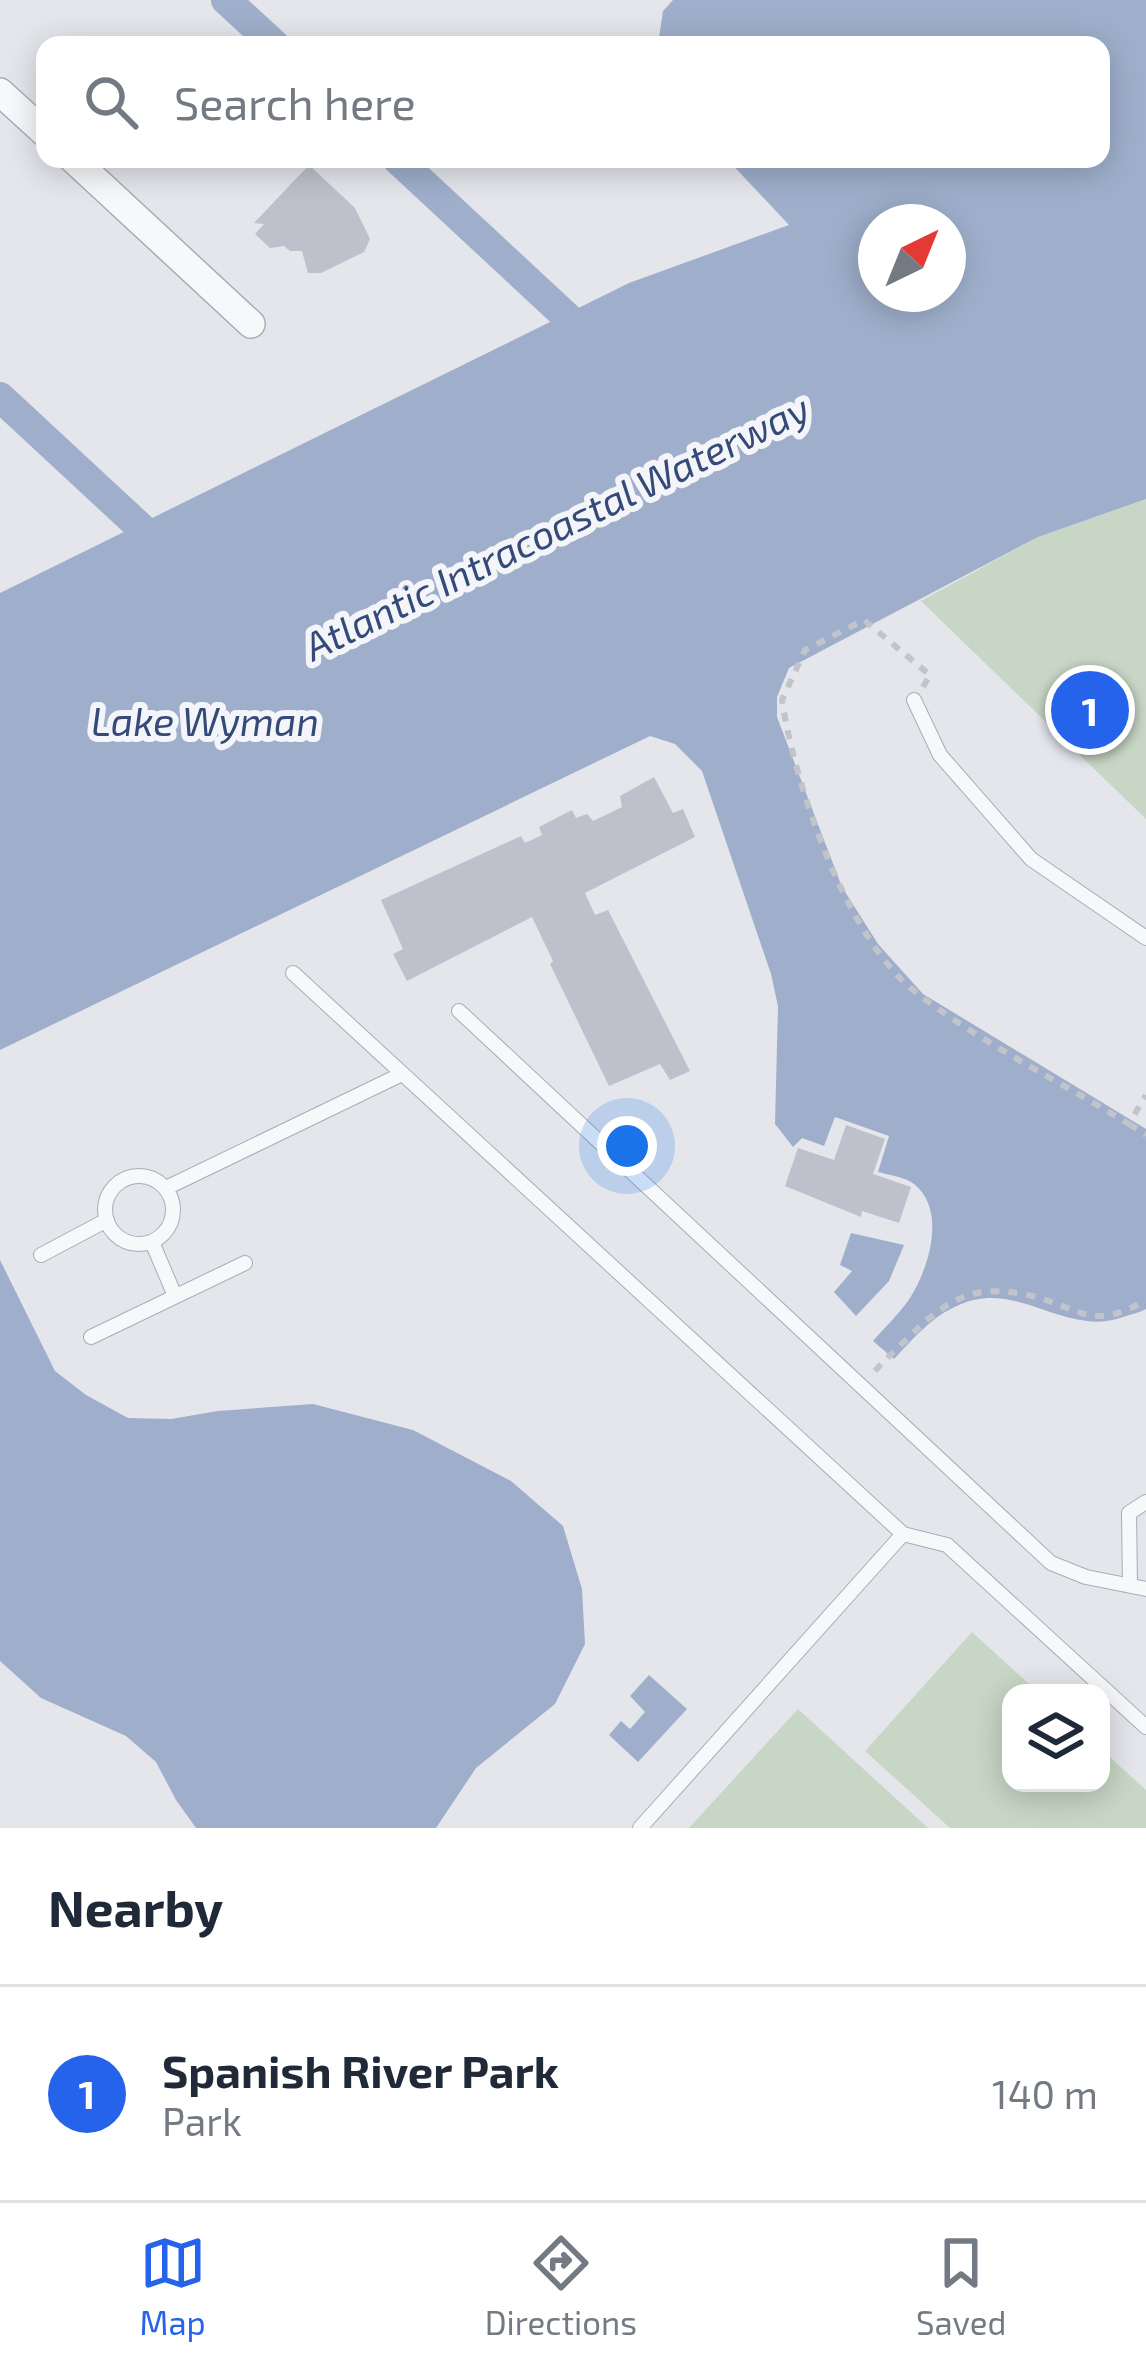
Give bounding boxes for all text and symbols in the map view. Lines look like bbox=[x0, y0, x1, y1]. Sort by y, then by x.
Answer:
search box bbox=[36, 36, 1110, 168]
icon: search bbox=[78, 69, 144, 135]
text: Search here bbox=[174, 75, 416, 129]
north arrow bbox=[858, 204, 966, 312]
water label: Atlantic Intracoastal Waterway bbox=[294, 383, 817, 671]
pin: 1 bbox=[1051, 665, 1129, 755]
water label: Lake Wyman bbox=[91, 697, 319, 745]
your location bbox=[597, 1116, 657, 1176]
map controls bbox=[1002, 1684, 1110, 1792]
button: layers bbox=[1002, 1684, 1110, 1792]
text: Nearby bbox=[48, 1876, 223, 1937]
text: Spanish River Park bbox=[162, 2043, 559, 2097]
text: 1 bbox=[79, 2070, 95, 2117]
text: 140 m bbox=[992, 2070, 1098, 2117]
text: Park bbox=[162, 2097, 242, 2144]
tab: Map bbox=[140, 2230, 206, 2342]
tab: Directions bbox=[485, 2230, 637, 2342]
tab: Saved bbox=[916, 2230, 1006, 2342]

